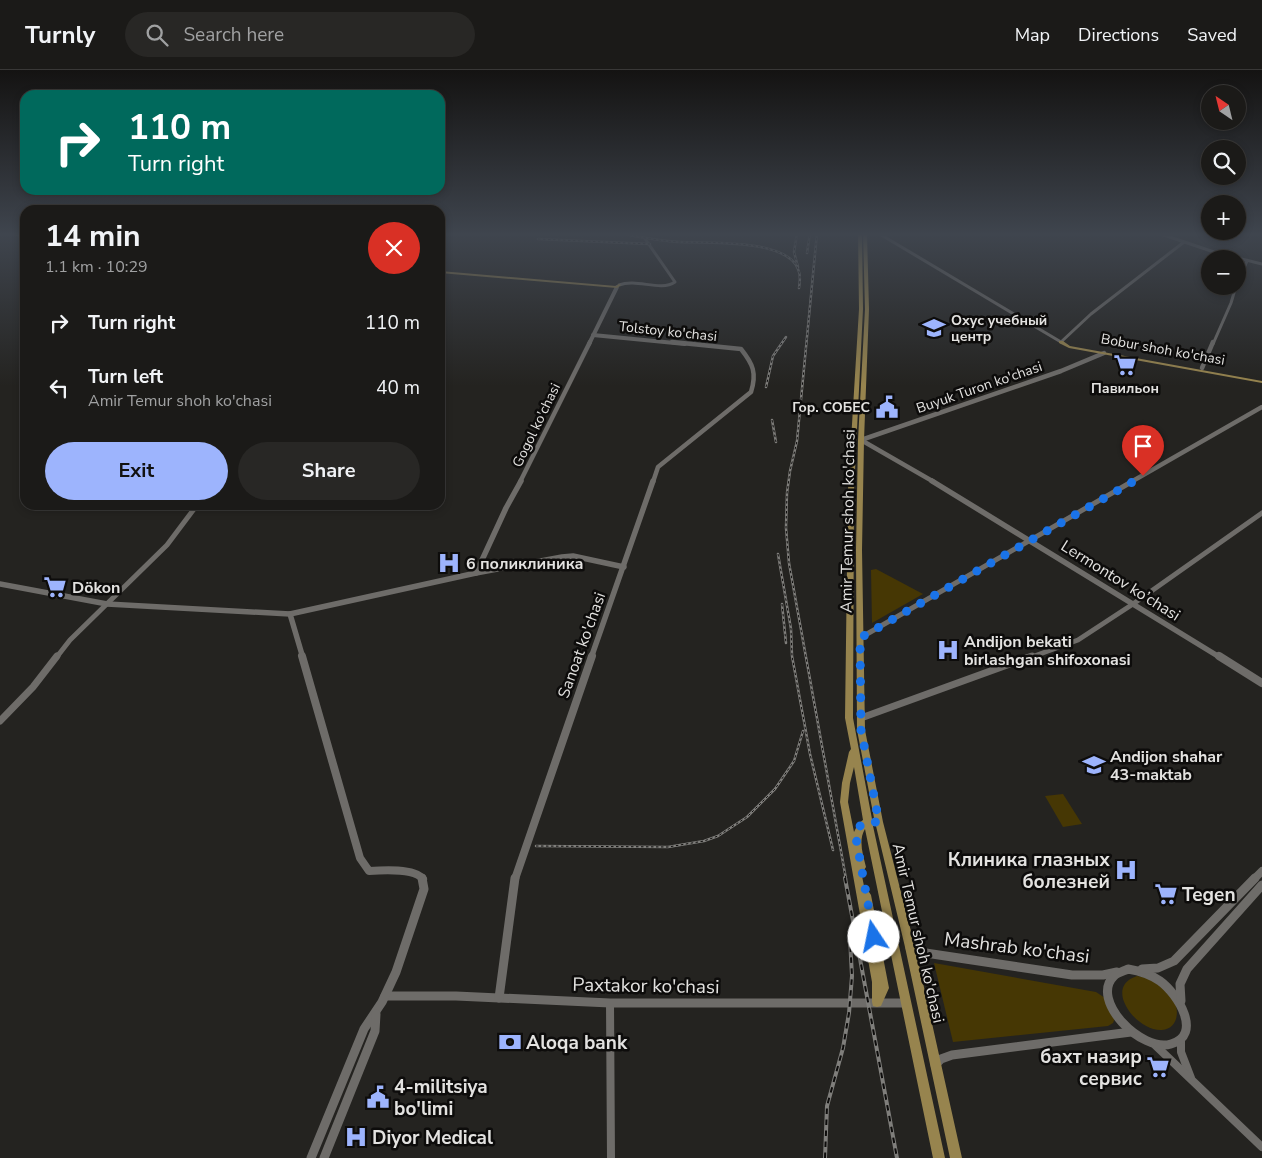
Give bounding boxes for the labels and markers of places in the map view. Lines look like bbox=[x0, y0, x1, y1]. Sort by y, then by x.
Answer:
place label: Охус учебный центр bbox=[951, 311, 1047, 346]
school or university icon: Охус учебный центр bbox=[921, 315, 947, 341]
supermarket icon: Павильон bbox=[1112, 352, 1138, 378]
place label: Павильон bbox=[1091, 379, 1159, 398]
public building icon: Гор. СОБЕС bbox=[874, 394, 900, 420]
place label: Гор. СОБЕС bbox=[792, 398, 870, 417]
pin bbox=[1122, 425, 1164, 476]
hospital icon: 6 поликлиника bbox=[436, 550, 462, 576]
place label: 6 поликлиника bbox=[466, 553, 584, 575]
supermarket icon: Dökon bbox=[42, 574, 68, 600]
place label: Dökon bbox=[72, 577, 120, 599]
place label: Аndijon bekati birlashgan shifoxonasi bbox=[964, 631, 1131, 671]
hospital icon: Аndijon bekati birlashgan shifoxonasi bbox=[935, 637, 961, 663]
place label: Andijon shahar 43-maktab bbox=[1110, 746, 1223, 786]
school or university icon: Andijon shahar 43-maktab bbox=[1081, 752, 1107, 778]
place label: Клиника глазных болезней bbox=[948, 847, 1110, 895]
hospital icon: Клиника глазных болезней bbox=[1113, 857, 1139, 883]
supermarket icon: Tegen bbox=[1153, 881, 1179, 907]
place label: Tegen bbox=[1182, 882, 1236, 908]
bank icon: Aloqa bank bbox=[497, 1029, 523, 1055]
place label: Aloqa bank bbox=[526, 1030, 628, 1056]
place label: бахт назир сервис bbox=[1040, 1044, 1142, 1092]
supermarket icon: бахт назир сервис bbox=[1145, 1054, 1171, 1080]
place label: 4-militsiya bo'limi bbox=[394, 1074, 488, 1122]
public building icon: 4-militsiya bo'limi bbox=[365, 1084, 391, 1110]
hospital icon: Diyor Medical bbox=[343, 1124, 369, 1150]
place label: Diyor Medical bbox=[372, 1125, 493, 1151]

